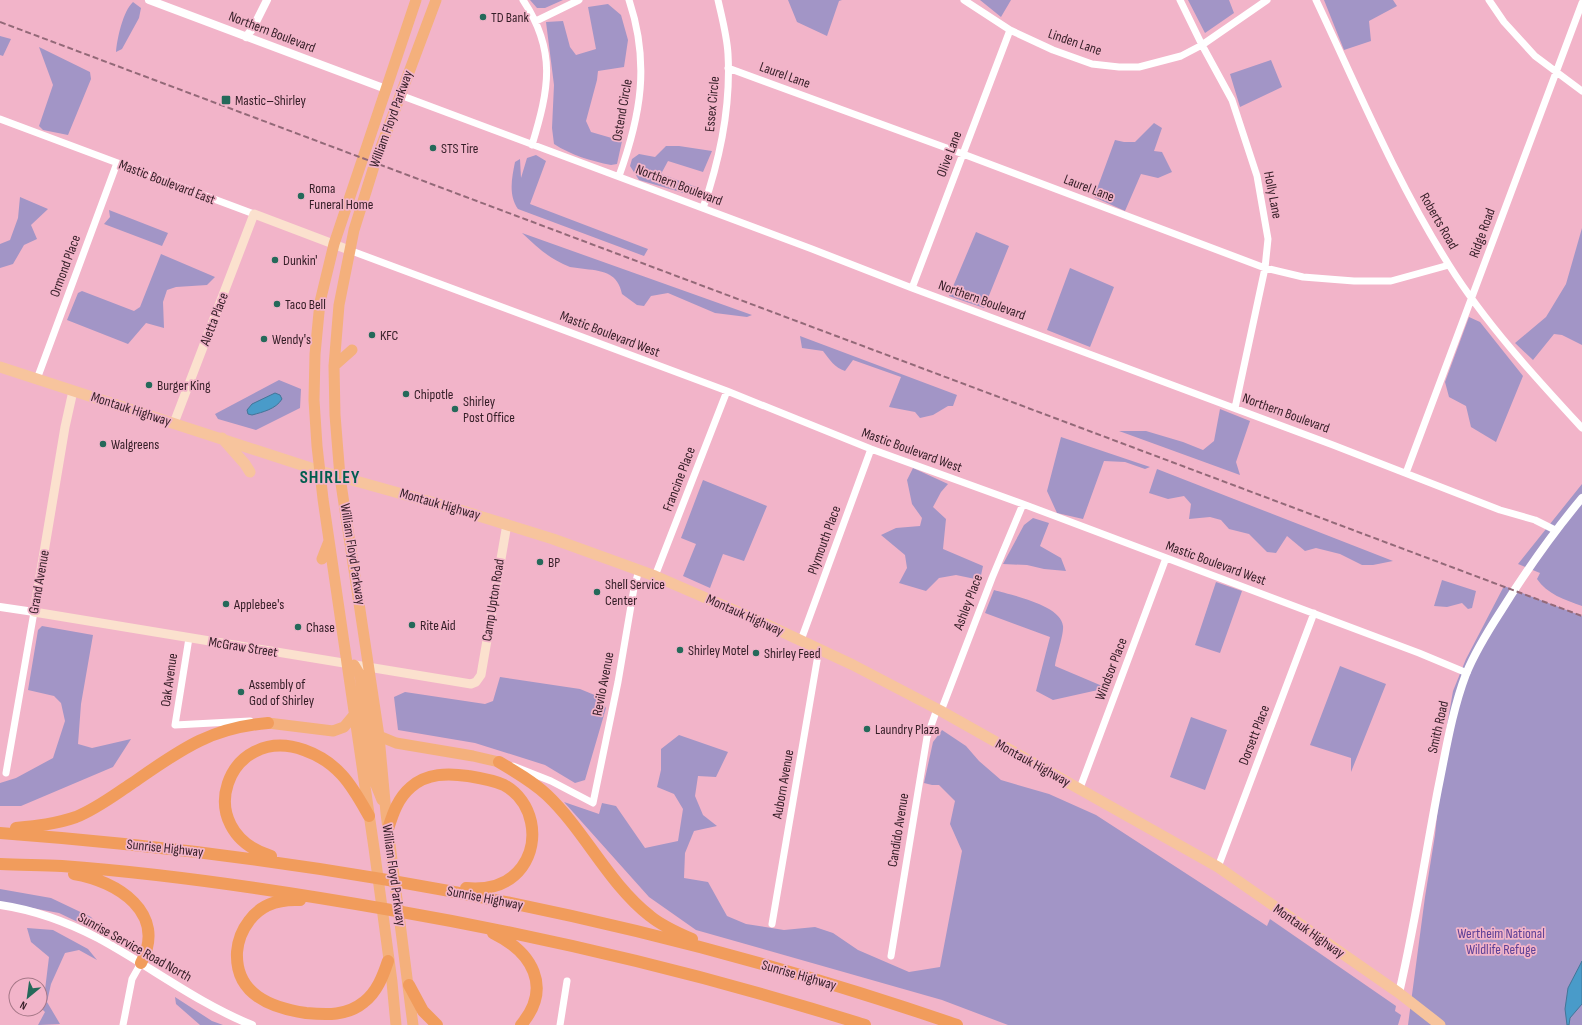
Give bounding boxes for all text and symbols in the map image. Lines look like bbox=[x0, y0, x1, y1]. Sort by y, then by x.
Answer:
street label: Northern Boulevard bbox=[226, 8, 318, 56]
place label: TD Bank bbox=[491, 9, 529, 26]
marker: TD Bank bbox=[478, 12, 488, 22]
street label: Linden Lane bbox=[1046, 25, 1104, 59]
street label: Laurel Lane bbox=[757, 58, 813, 92]
street label: William Floyd Parkway bbox=[366, 67, 417, 170]
street label: Essex Circle bbox=[701, 76, 723, 132]
street label: Ostend Circle bbox=[608, 78, 636, 142]
place label: Mastic–Shirley bbox=[235, 92, 307, 109]
marker: Mastic–Shirley bbox=[220, 94, 232, 106]
street label: Olive Lane bbox=[933, 129, 965, 179]
place label: STS Tire bbox=[441, 140, 478, 157]
marker: STS Tire bbox=[428, 143, 438, 153]
street label: Mastic Boulevard East bbox=[116, 156, 218, 208]
street label: Northern Boulevard bbox=[633, 161, 725, 209]
street label: Holly Lane bbox=[1260, 170, 1286, 220]
street label: Laurel Lane bbox=[1061, 171, 1117, 205]
place label: Roma Funeral Home bbox=[309, 180, 373, 213]
street label: Roberts Road bbox=[1416, 190, 1462, 252]
marker: Roma Funeral Home bbox=[296, 191, 306, 201]
street label: Ridge Road bbox=[1465, 206, 1499, 260]
street label: Ormond Place bbox=[46, 233, 84, 299]
place label: Dunkin' bbox=[283, 252, 317, 269]
marker: Dunkin' bbox=[270, 255, 280, 265]
street label: Northern Boulevard bbox=[936, 276, 1028, 324]
street label: Aletta Place bbox=[196, 290, 232, 349]
place label: Taco Bell bbox=[285, 296, 326, 313]
marker: Taco Bell bbox=[272, 299, 282, 309]
street label: Mastic Boulevard West bbox=[558, 307, 662, 361]
place label: KFC bbox=[380, 327, 399, 344]
marker: KFC bbox=[367, 330, 377, 340]
place label: Wendy's bbox=[272, 331, 311, 348]
marker: Wendy's bbox=[259, 334, 269, 344]
place label: Burger King bbox=[157, 377, 211, 394]
marker: Burger King bbox=[144, 380, 154, 390]
place label: Chipotle bbox=[414, 386, 454, 403]
street label: Montauk Highway bbox=[89, 388, 174, 430]
marker: Chipotle bbox=[401, 389, 411, 399]
street label: Northern Boulevard bbox=[1240, 389, 1332, 437]
place label: Shirley Post Office bbox=[463, 393, 515, 426]
marker: Shirley Post Office bbox=[450, 404, 460, 414]
street label: Mastic Boulevard West bbox=[859, 424, 965, 476]
place label: Walgreens bbox=[111, 436, 159, 453]
marker: Walgreens bbox=[98, 439, 108, 449]
street label: Francine Place bbox=[659, 444, 699, 514]
district label: SHIRLEY bbox=[300, 467, 360, 488]
street label: Montauk Highway bbox=[398, 484, 483, 524]
street label: William Floyd Parkway bbox=[337, 502, 369, 606]
street label: Plymouth Place bbox=[804, 503, 844, 577]
street label: Mastic Boulevard West bbox=[1163, 537, 1269, 589]
street label: Grand Avenue bbox=[25, 549, 53, 615]
place label: BP bbox=[548, 554, 560, 571]
street label: Camp Upton Road bbox=[478, 557, 508, 642]
marker: BP bbox=[535, 557, 545, 567]
street label: Ashley Place bbox=[949, 572, 986, 633]
place label: Shell Service Center bbox=[605, 576, 665, 609]
marker: Shell Service Center bbox=[592, 587, 602, 597]
street label: Montauk Highway bbox=[704, 590, 787, 640]
place label: Applebee's bbox=[233, 596, 284, 613]
marker: Applebee's bbox=[221, 599, 231, 609]
place label: Rite Aid bbox=[420, 617, 456, 634]
place label: Chase bbox=[306, 619, 335, 636]
marker: Rite Aid bbox=[407, 620, 417, 630]
marker: Chase bbox=[293, 622, 303, 632]
street label: McGraw Street bbox=[207, 633, 279, 661]
street label: Windsor Place bbox=[1091, 635, 1131, 703]
place label: Shirley Motel bbox=[688, 642, 749, 659]
marker: Shirley Motel bbox=[675, 645, 685, 655]
place label: Shirley Feed bbox=[764, 645, 821, 662]
marker: Shirley Feed bbox=[751, 648, 761, 658]
street label: Revilo Avenue bbox=[588, 651, 618, 717]
street label: Oak Avenue bbox=[157, 652, 181, 708]
place label: Assembly of God of Shirley bbox=[248, 676, 315, 709]
marker: Assembly of God of Shirley bbox=[236, 687, 246, 697]
street label: Smith Road bbox=[1424, 699, 1452, 755]
street label: Dorsett Place bbox=[1235, 703, 1273, 767]
place label: Laundry Plaza bbox=[875, 721, 939, 738]
marker: Laundry Plaza bbox=[862, 724, 872, 734]
street label: Montauk Highway bbox=[993, 735, 1074, 791]
street label: Auborn Avenue bbox=[768, 748, 797, 821]
street label: Candido Avenue bbox=[884, 792, 912, 868]
street label: William Floyd Parkway bbox=[378, 823, 410, 927]
street label: Sunrise Highway bbox=[126, 836, 205, 861]
street label: Sunrise Highway bbox=[446, 882, 525, 914]
street label: Montauk Highway bbox=[1270, 900, 1348, 962]
street label: Sunrise Service Road North bbox=[75, 909, 195, 985]
park label: Wertheim National Wildlife Refuge bbox=[1457, 925, 1545, 958]
street label: Sunrise Highway bbox=[760, 956, 839, 994]
north arrow bbox=[8, 977, 48, 1017]
text: N bbox=[18, 998, 29, 1012]

